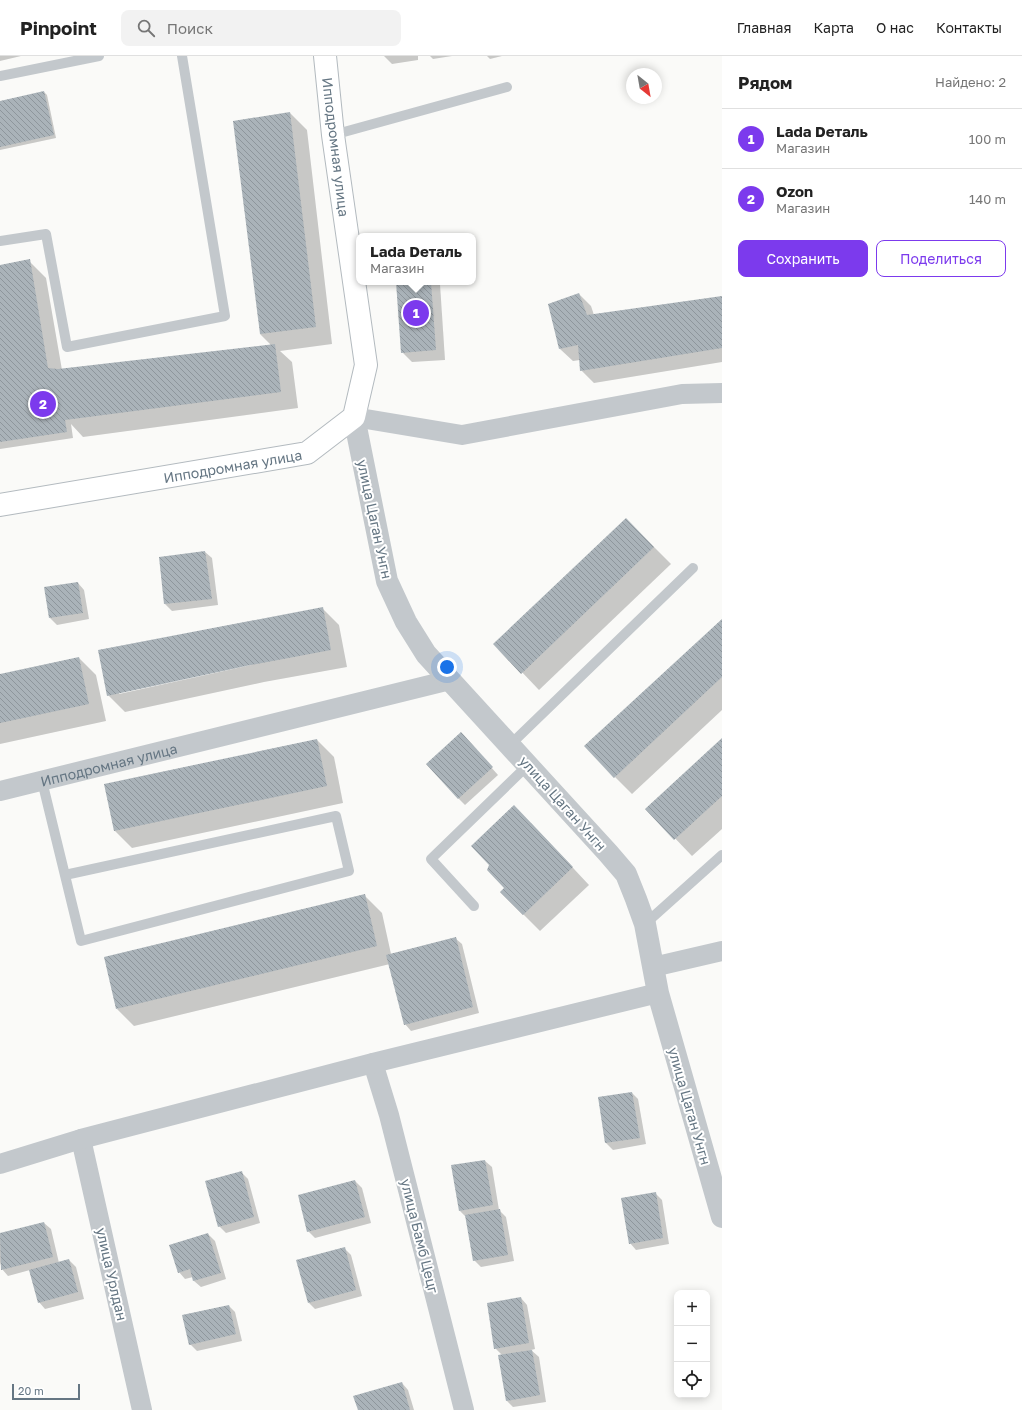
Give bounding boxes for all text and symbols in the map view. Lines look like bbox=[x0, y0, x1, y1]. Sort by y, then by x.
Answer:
search box bbox=[121, 10, 401, 46]
text: Pinpoint bbox=[20, 16, 97, 39]
icon: search bbox=[135, 17, 157, 39]
text: Поиск bbox=[167, 19, 213, 37]
text: Главная bbox=[737, 19, 791, 36]
text: Карта bbox=[813, 19, 854, 36]
text: О нас bbox=[876, 19, 914, 36]
text: Контакты bbox=[936, 19, 1002, 36]
north arrow bbox=[626, 68, 662, 104]
text: Рядом bbox=[738, 72, 792, 93]
text: Найдено: 2 bbox=[935, 74, 1006, 90]
street label: Ипподромная улица bbox=[319, 76, 353, 218]
text: Lada Dеталь bbox=[776, 122, 868, 140]
text: 1 bbox=[748, 131, 754, 147]
text: 100 m bbox=[969, 131, 1006, 147]
text: Магазин bbox=[776, 140, 830, 156]
text: Ozon bbox=[776, 182, 813, 200]
text: 2 bbox=[747, 191, 755, 207]
text: 140 m bbox=[969, 191, 1006, 207]
text: Магазин bbox=[776, 200, 830, 216]
popup bbox=[356, 233, 476, 285]
button: Сохранить bbox=[738, 240, 868, 277]
button: Поделиться bbox=[876, 240, 1006, 277]
text: Lada Dеталь bbox=[370, 242, 462, 260]
text: Магазин bbox=[370, 260, 424, 276]
pin: 1 bbox=[403, 298, 429, 328]
pin: 2 bbox=[30, 389, 56, 419]
street label: Ипподромная улица bbox=[162, 445, 303, 486]
street label: улица Цаган Унгн bbox=[354, 458, 396, 580]
your location bbox=[437, 657, 457, 677]
street label: Ипподромная улица bbox=[39, 739, 179, 789]
street label: улица Цаган Унгн bbox=[516, 752, 610, 854]
street label: улица Цаган Унгн bbox=[665, 1045, 715, 1167]
street label: улица Бамб Цецг bbox=[398, 1177, 443, 1296]
street label: улица Урлдан bbox=[93, 1226, 131, 1322]
map controls bbox=[674, 1290, 710, 1398]
button: + bbox=[674, 1290, 710, 1326]
button: − bbox=[674, 1326, 710, 1362]
button: locate bbox=[674, 1362, 710, 1398]
scale bar bbox=[12, 1382, 80, 1401]
text: 20 m bbox=[18, 1384, 44, 1397]

